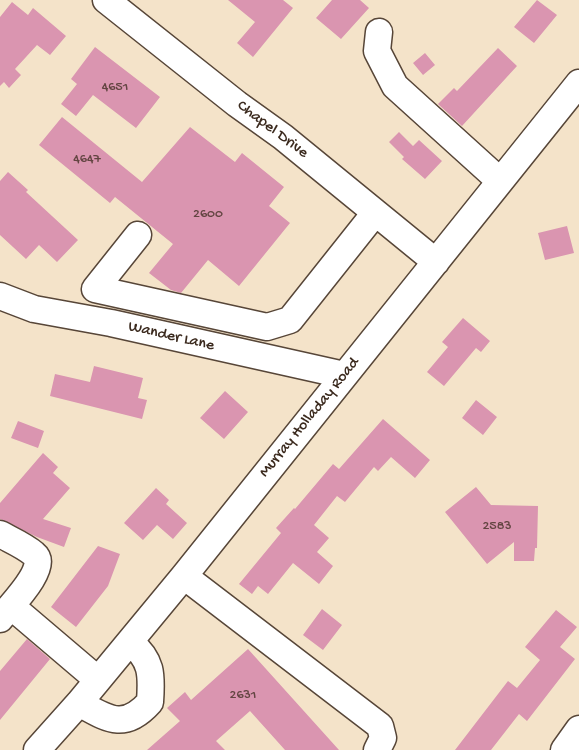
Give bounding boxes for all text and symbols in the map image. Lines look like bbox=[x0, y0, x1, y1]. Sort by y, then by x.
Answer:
house number: 4651 bbox=[102, 80, 128, 96]
street label: Chapel Drive bbox=[232, 97, 312, 163]
house number: 4647 bbox=[73, 152, 101, 168]
house number: 2600 bbox=[193, 207, 223, 223]
street label: Wander Lane bbox=[126, 318, 216, 356]
street label: Murray Holladay Road bbox=[256, 354, 364, 482]
house number: 2583 bbox=[482, 519, 512, 535]
house number: 2631 bbox=[230, 688, 256, 704]

